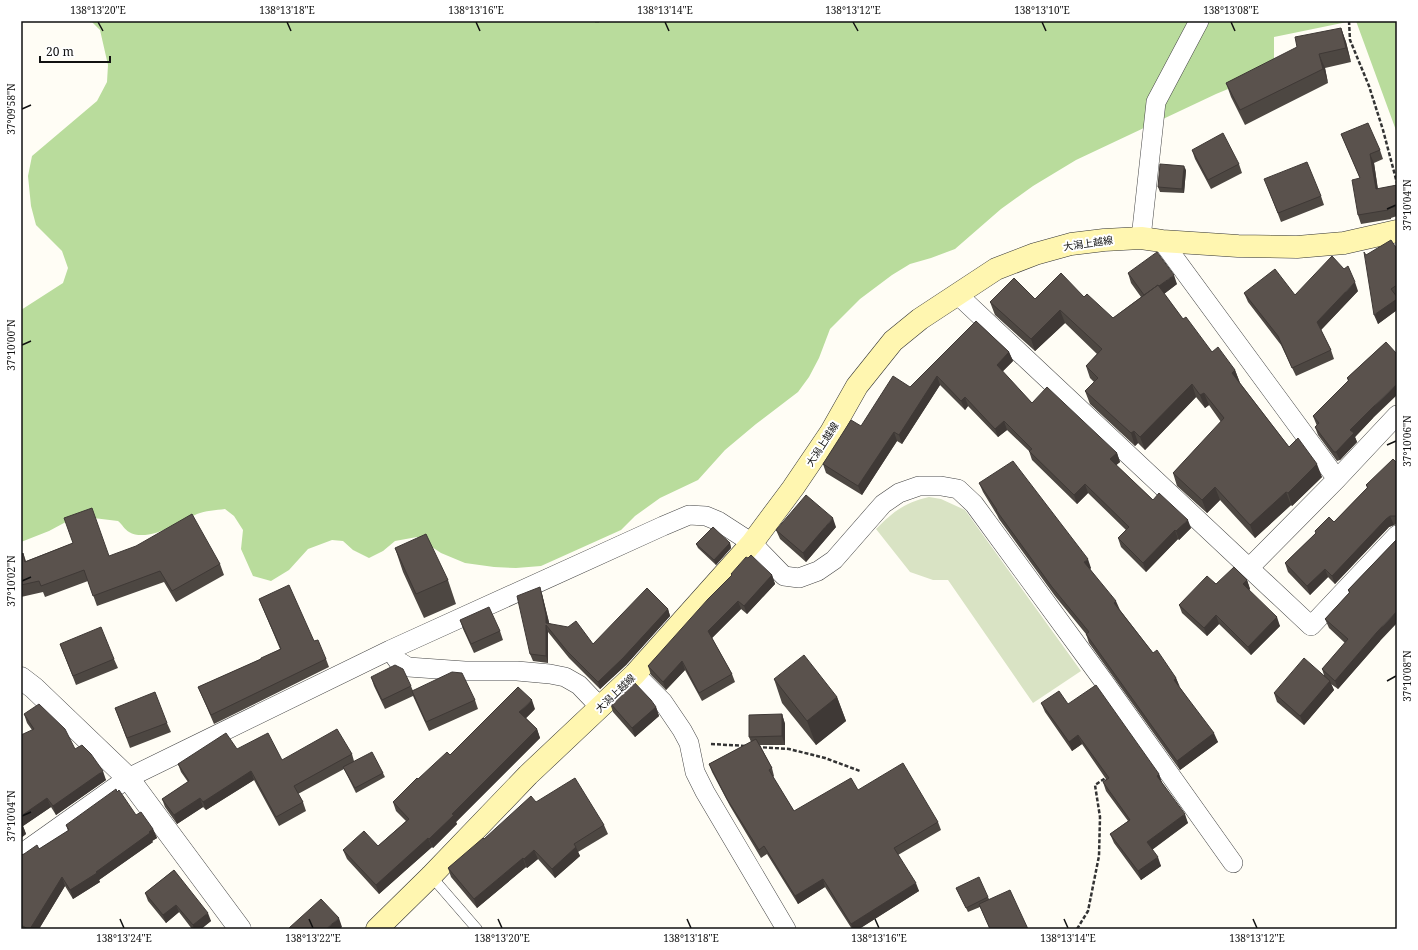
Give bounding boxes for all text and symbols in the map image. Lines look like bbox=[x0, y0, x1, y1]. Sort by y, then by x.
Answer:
text: 138°13'20"E bbox=[70, 3, 126, 17]
text: 138°13'18"E bbox=[259, 3, 315, 17]
text: 138°13'16"E bbox=[448, 3, 504, 17]
text: 138°13'14"E bbox=[637, 3, 693, 17]
text: 138°13'12"E bbox=[825, 3, 881, 17]
text: 138°13'10"E bbox=[1014, 3, 1070, 17]
text: 138°13'08"E bbox=[1203, 3, 1259, 17]
scale bar bbox=[40, 38, 110, 64]
text: 20 m bbox=[46, 43, 74, 60]
text: 37°09'58"N bbox=[4, 83, 18, 135]
text: 37°10'04"N bbox=[1400, 179, 1414, 231]
street label: 大潟上越線 bbox=[1062, 233, 1114, 253]
text: 37°10'00"N bbox=[4, 319, 18, 371]
text: 37°10'06"N bbox=[1400, 415, 1414, 467]
street label: 大潟上越線 bbox=[803, 419, 841, 469]
text: 37°10'02"N bbox=[4, 555, 18, 607]
text: 37°10'08"N bbox=[1400, 650, 1414, 702]
street label: 大潟上越線 bbox=[592, 671, 638, 715]
text: 37°10'04"N bbox=[4, 790, 18, 842]
text: 138°13'24"E bbox=[96, 931, 152, 945]
text: 138°13'22"E bbox=[285, 931, 341, 945]
text: 138°13'20"E bbox=[474, 931, 530, 945]
text: 138°13'18"E bbox=[663, 931, 719, 945]
text: 138°13'16"E bbox=[851, 931, 907, 945]
text: 138°13'14"E bbox=[1040, 931, 1096, 945]
text: 138°13'12"E bbox=[1229, 931, 1285, 945]

